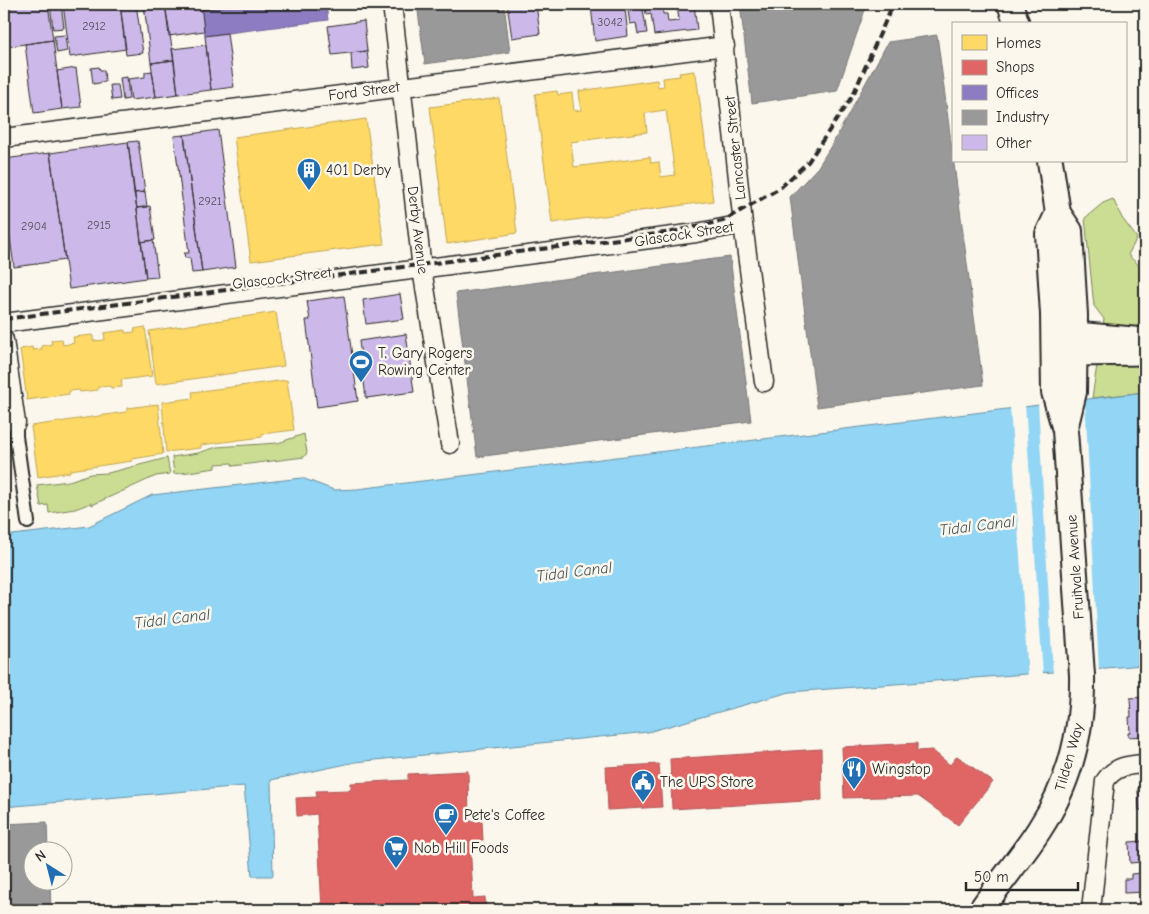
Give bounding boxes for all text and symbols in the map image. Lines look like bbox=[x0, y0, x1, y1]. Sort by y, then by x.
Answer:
house number: 3042 bbox=[597, 15, 623, 29]
house number: 2912 bbox=[82, 19, 106, 33]
legend bbox=[952, 22, 1126, 162]
text: Homes bbox=[996, 34, 1041, 52]
text: Shops bbox=[996, 58, 1034, 76]
street label: Ford Street bbox=[327, 78, 401, 104]
text: Offices bbox=[996, 84, 1038, 102]
street label: Lancaster Street bbox=[721, 94, 749, 201]
text: Industry bbox=[996, 108, 1049, 126]
text: Other bbox=[996, 134, 1031, 152]
building icon: 401 Derby bbox=[296, 157, 322, 191]
place label: 401 Derby bbox=[326, 161, 391, 179]
street label: Derby Avenue bbox=[404, 185, 432, 275]
house number: 2921 bbox=[198, 194, 222, 208]
street label: Glascock Street bbox=[633, 217, 736, 251]
house number: 2915 bbox=[87, 218, 111, 232]
house number: 2904 bbox=[21, 219, 47, 233]
street label: Glascock Street bbox=[231, 263, 334, 293]
place label: T. Gary Rogers Rowing Center bbox=[378, 344, 472, 379]
sports icon: T. Gary Rogers Rowing Center bbox=[348, 349, 374, 383]
water label: Tidal Canal bbox=[938, 512, 1016, 540]
street label: Fruitvale Avenue bbox=[1062, 513, 1088, 620]
water label: Tidal Canal bbox=[535, 558, 613, 586]
water label: Tidal Canal bbox=[133, 605, 211, 633]
street label: Tilden Way bbox=[1051, 721, 1087, 793]
restaurant icon: Wingstop bbox=[841, 756, 867, 790]
place label: Wingstop bbox=[872, 760, 931, 778]
public building icon: The UPS Store bbox=[630, 769, 656, 803]
place label: The UPS Store bbox=[660, 773, 754, 791]
cafe icon: Pete's Coffee bbox=[433, 802, 459, 836]
place label: Pete's Coffee bbox=[464, 806, 546, 824]
supermarket icon: Nob Hill Foods bbox=[383, 835, 409, 869]
place label: Nob Hill Foods bbox=[414, 839, 509, 857]
north arrow bbox=[22, 842, 72, 892]
text: N bbox=[32, 846, 49, 865]
scale bar bbox=[966, 859, 1079, 891]
text: 50 m bbox=[974, 868, 1009, 886]

